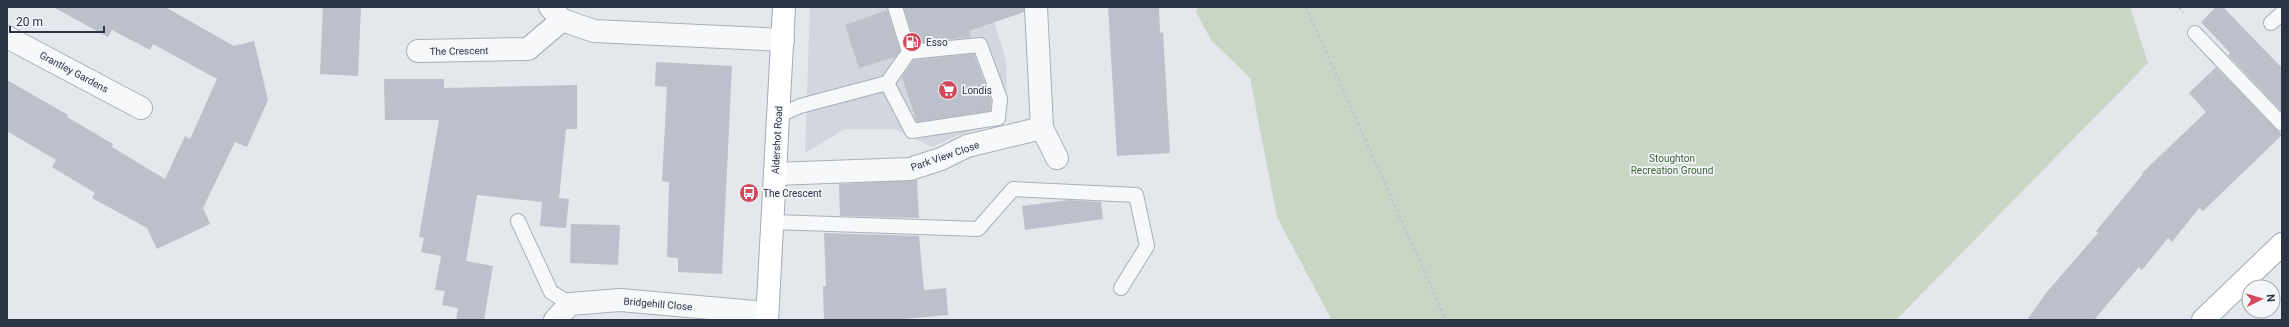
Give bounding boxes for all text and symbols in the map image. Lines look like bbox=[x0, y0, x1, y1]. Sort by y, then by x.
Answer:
scale bar bbox=[10, 8, 104, 34]
text: 20 m bbox=[16, 15, 43, 29]
fuel station icon: Esso bbox=[901, 31, 923, 53]
place label: Esso bbox=[926, 37, 948, 48]
street label: The Crescent bbox=[429, 45, 489, 57]
street label: Grantley Gardens bbox=[38, 49, 110, 95]
supermarket icon: Londis bbox=[937, 79, 959, 101]
place label: Londis bbox=[962, 85, 992, 96]
street label: Aldershot Road bbox=[770, 106, 784, 174]
street label: Park View Close bbox=[909, 139, 981, 173]
park label: Stoughton Recreation Ground bbox=[1631, 153, 1713, 176]
bus stop icon: The Crescent bbox=[738, 182, 760, 204]
place label: The Crescent bbox=[763, 188, 822, 199]
north arrow bbox=[2241, 279, 2281, 319]
text: N bbox=[2264, 294, 2277, 303]
street label: Bridgehill Close bbox=[623, 296, 693, 312]

